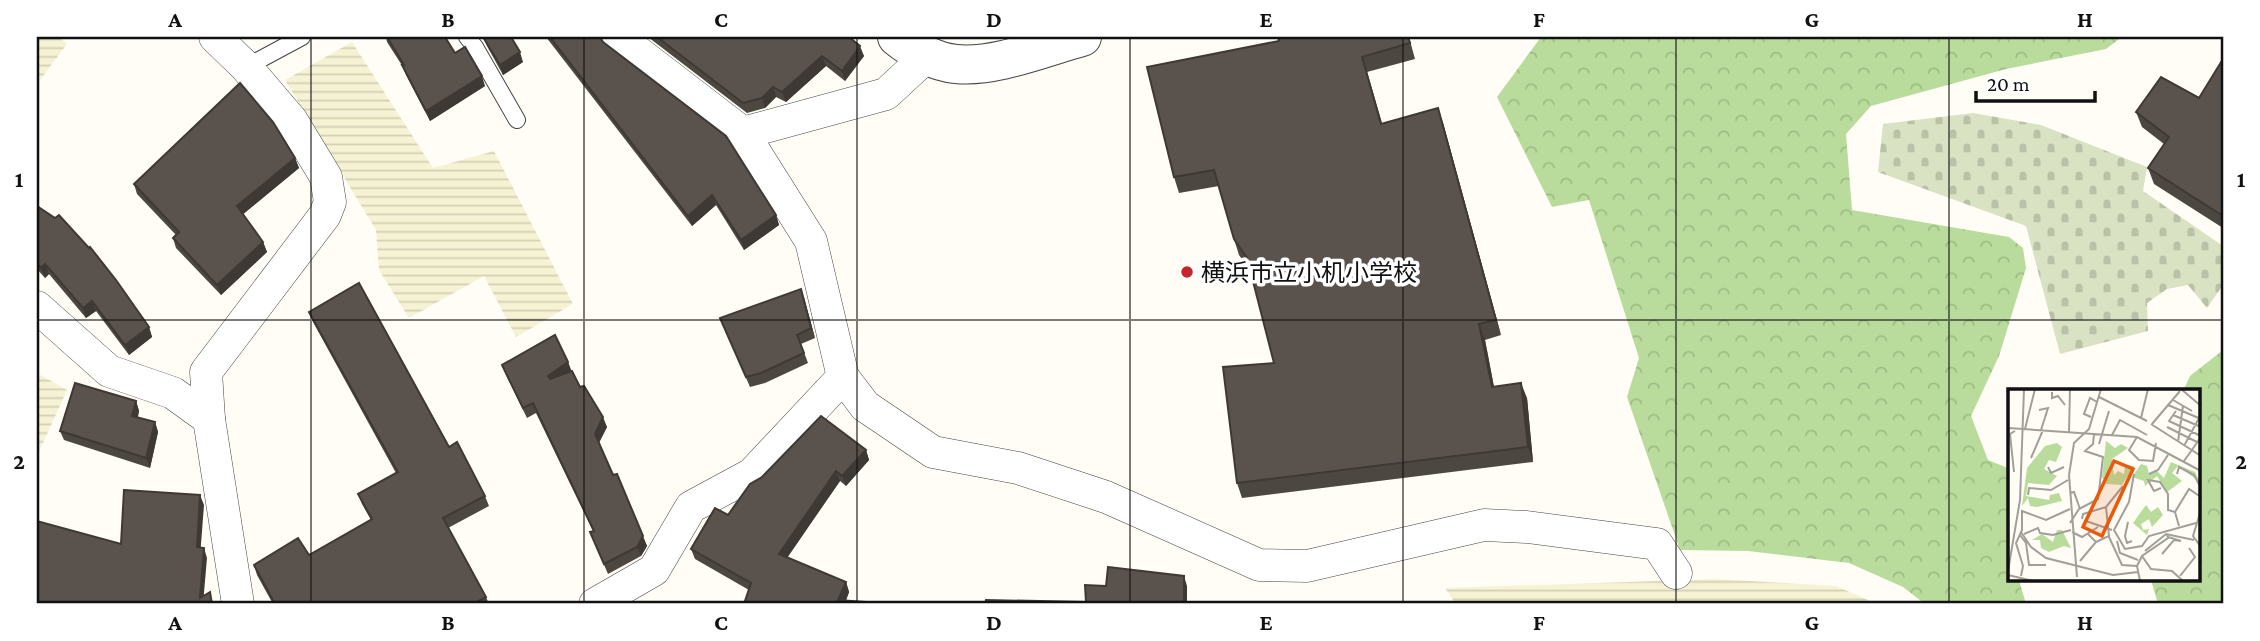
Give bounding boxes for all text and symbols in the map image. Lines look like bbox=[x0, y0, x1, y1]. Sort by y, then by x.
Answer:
text: A bbox=[167, 6, 182, 32]
text: B bbox=[441, 6, 455, 32]
text: C bbox=[714, 6, 728, 32]
text: D bbox=[986, 6, 1002, 32]
text: E bbox=[1259, 6, 1273, 32]
text: F bbox=[1533, 6, 1545, 32]
text: G bbox=[1805, 6, 1820, 32]
text: H bbox=[2077, 6, 2093, 32]
scale bar bbox=[1976, 60, 2096, 104]
text: 20 m bbox=[1987, 72, 2030, 96]
text: 1 bbox=[15, 166, 24, 192]
text: 1 bbox=[2237, 166, 2246, 192]
place label: 横浜市立小机小学校 bbox=[1201, 259, 1417, 286]
marker: 横浜市立小机小学校 bbox=[1179, 264, 1195, 280]
inset map bbox=[2008, 389, 2200, 582]
text: 2 bbox=[13, 448, 25, 474]
text: 2 bbox=[2235, 448, 2247, 474]
text: A bbox=[167, 609, 182, 635]
text: B bbox=[441, 609, 455, 635]
text: C bbox=[714, 609, 728, 635]
text: D bbox=[986, 609, 1002, 635]
text: E bbox=[1259, 609, 1273, 635]
text: F bbox=[1533, 609, 1545, 635]
text: G bbox=[1805, 609, 1820, 635]
text: H bbox=[2077, 609, 2093, 635]

